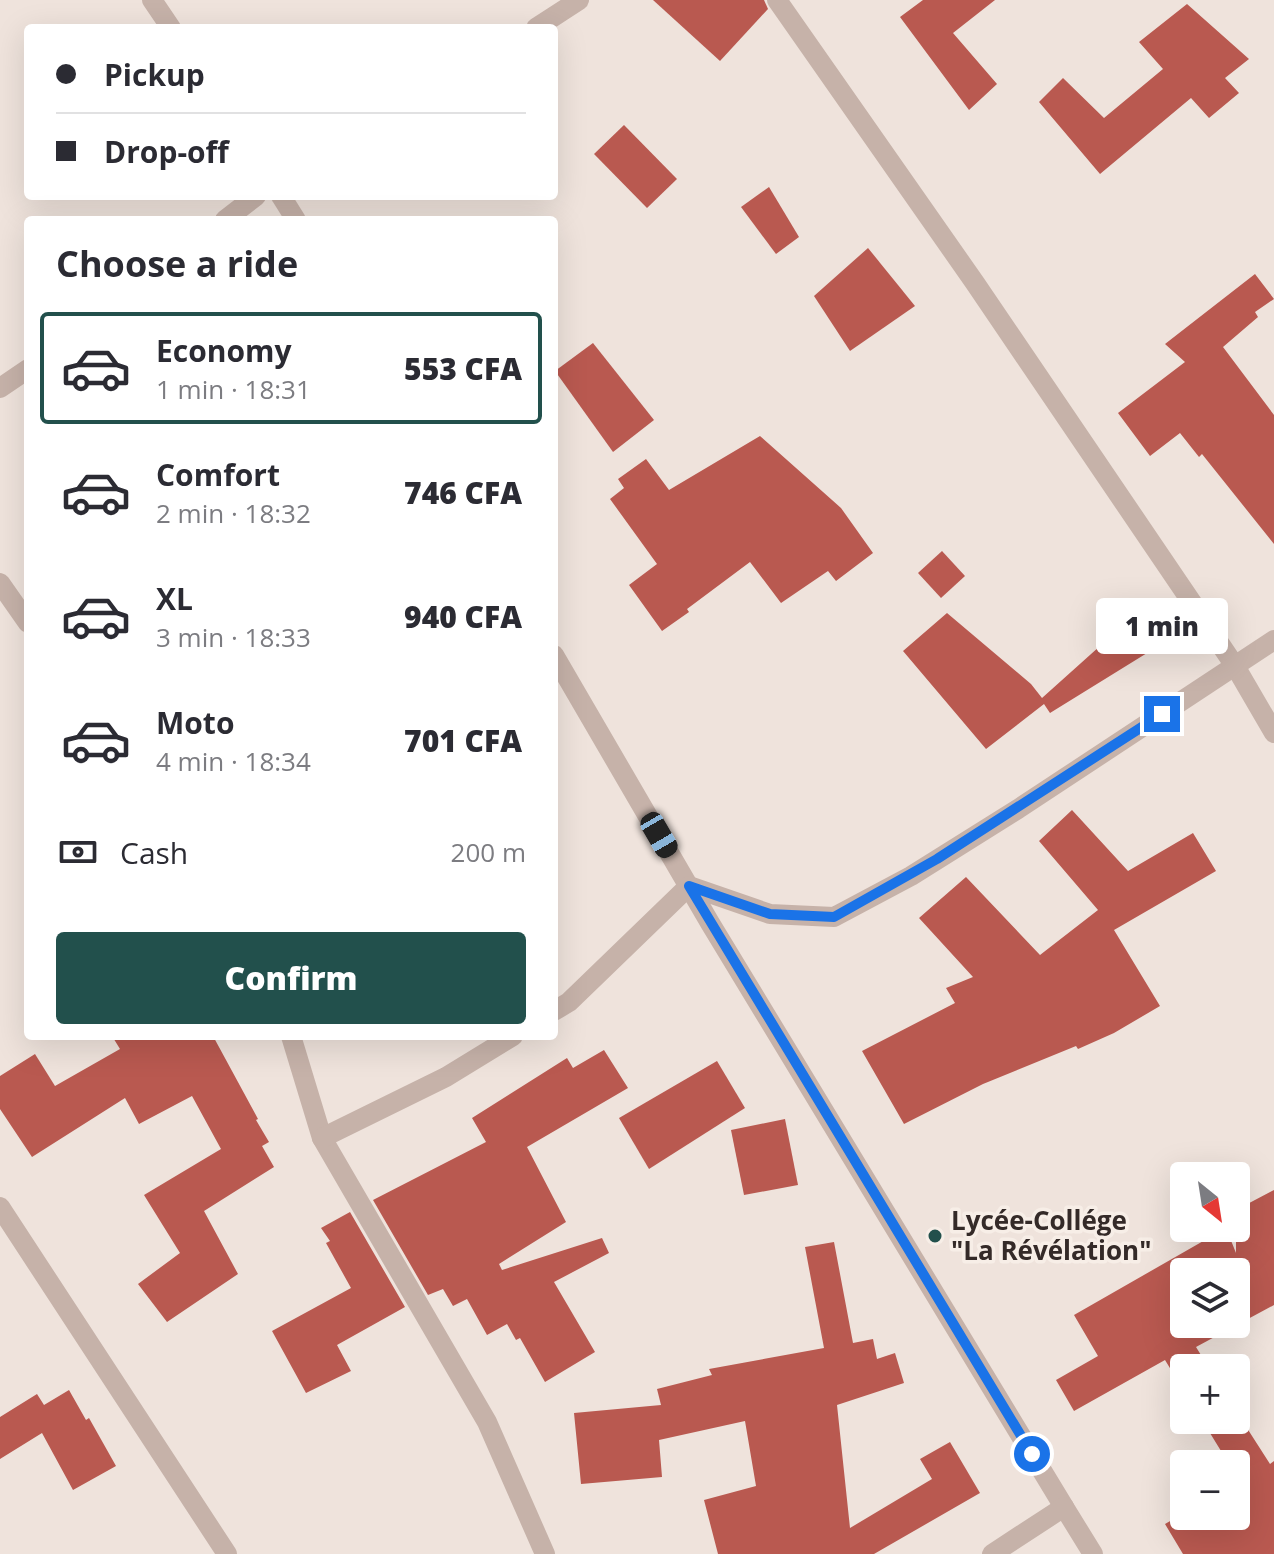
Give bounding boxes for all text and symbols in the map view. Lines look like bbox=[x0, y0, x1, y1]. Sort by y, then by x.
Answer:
text: Pickup bbox=[104, 54, 205, 95]
text: Drop-off bbox=[104, 131, 229, 172]
text: Choose a ride bbox=[56, 239, 298, 288]
text: Economy bbox=[156, 330, 292, 371]
icon: car bbox=[60, 332, 132, 404]
text: 553 CFA bbox=[404, 348, 522, 389]
text: 1 min · 18:31 bbox=[156, 371, 311, 407]
text: Comfort bbox=[156, 454, 280, 495]
icon: car bbox=[60, 456, 132, 528]
text: 746 CFA bbox=[404, 472, 522, 513]
text: 2 min · 18:32 bbox=[156, 495, 311, 531]
text: XL bbox=[156, 578, 193, 619]
icon: car bbox=[60, 580, 132, 652]
text: 940 CFA bbox=[404, 596, 522, 637]
callout: 1 min bbox=[1096, 598, 1228, 654]
text: 1 min bbox=[1125, 608, 1199, 644]
text: 3 min · 18:33 bbox=[156, 619, 311, 655]
route end bbox=[1144, 696, 1180, 732]
text: Moto bbox=[156, 702, 234, 743]
icon: car bbox=[60, 704, 132, 776]
text: 701 CFA bbox=[404, 720, 522, 761]
text: 4 min · 18:34 bbox=[156, 743, 311, 779]
car bbox=[637, 808, 681, 862]
icon: cash bbox=[56, 830, 100, 874]
text: Cash bbox=[120, 832, 188, 873]
text: 200 m bbox=[451, 834, 526, 870]
button: Confirm bbox=[56, 932, 526, 1024]
north arrow bbox=[1170, 1162, 1250, 1242]
map controls bbox=[1170, 1162, 1250, 1530]
place label: Lycée-Collége "La Révélation" bbox=[951, 1202, 1151, 1268]
marker: Lycée-Collége "La Révélation" bbox=[926, 1227, 944, 1245]
button: layers bbox=[1170, 1258, 1250, 1338]
button: + bbox=[1170, 1354, 1250, 1434]
route start bbox=[1014, 1436, 1050, 1472]
button: − bbox=[1170, 1450, 1250, 1530]

